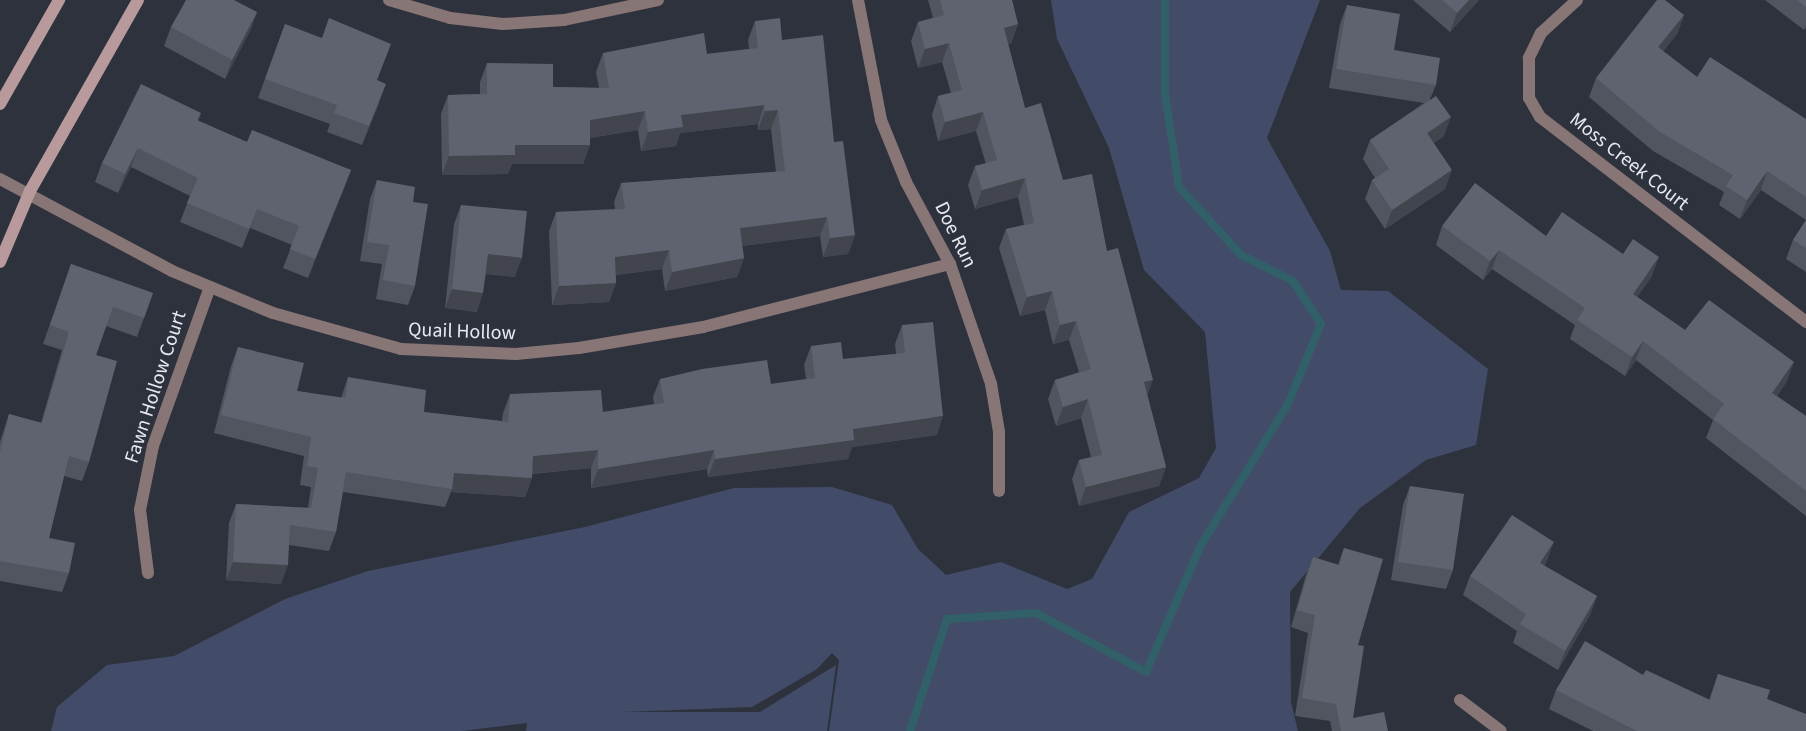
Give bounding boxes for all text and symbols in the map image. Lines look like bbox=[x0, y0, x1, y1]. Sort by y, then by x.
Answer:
street label: Moss Creek Court bbox=[1565, 108, 1693, 216]
street label: Doe Run bbox=[929, 198, 981, 272]
street label: Fawn Hollow Court bbox=[120, 308, 192, 466]
street label: Quail Hollow bbox=[408, 318, 516, 346]

